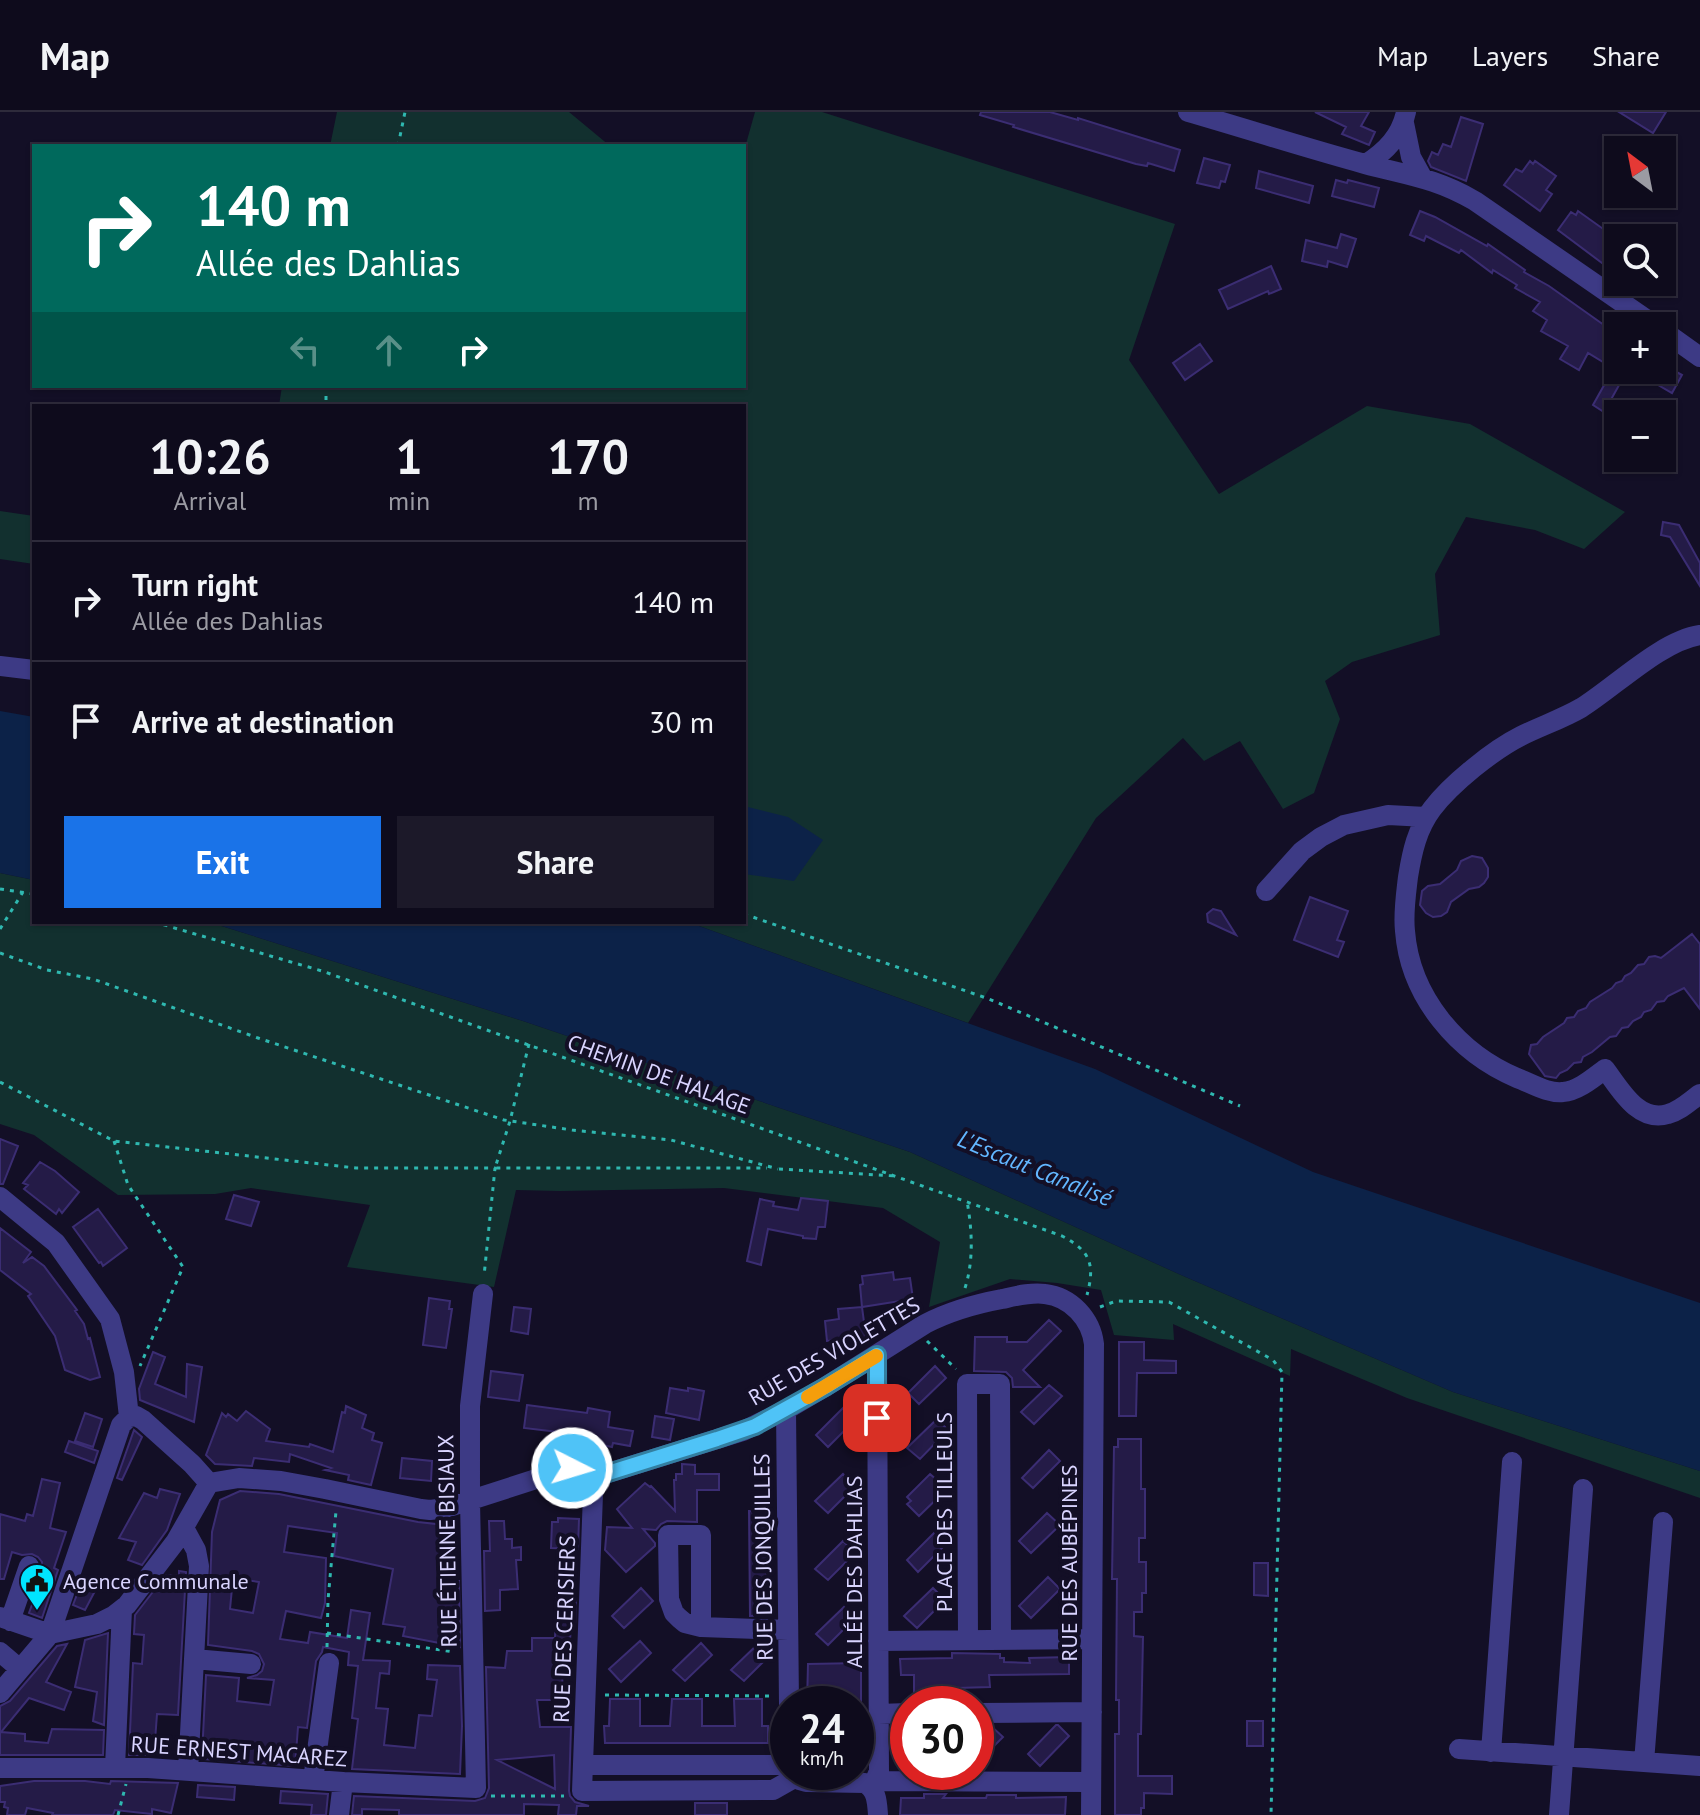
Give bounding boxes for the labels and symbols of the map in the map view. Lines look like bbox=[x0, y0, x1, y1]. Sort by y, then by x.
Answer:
north arrow bbox=[1604, 136, 1676, 208]
street label: CHEMIN DE HALAGE bbox=[564, 1028, 754, 1120]
water label: L'Escaut Canalisé bbox=[953, 1123, 1117, 1213]
street label: RUE DES VIOLETTES bbox=[743, 1290, 925, 1412]
pin bbox=[843, 1384, 911, 1452]
street label: PLACE DES TILLEULS bbox=[930, 1412, 958, 1612]
position arrow bbox=[530, 1426, 614, 1510]
street label: RUE ÉTIENNE BISIAUX bbox=[431, 1434, 463, 1648]
street label: RUE DES JONQUILLES bbox=[747, 1453, 779, 1661]
street label: RUE DES AUBÉPINES bbox=[1055, 1465, 1083, 1661]
street label: ALLÉE DES DAHLIAS bbox=[840, 1476, 868, 1668]
street label: RUE DES CERISIERS bbox=[547, 1535, 581, 1723]
public building icon: Agence Communale bbox=[18, 1562, 56, 1612]
place label: Agence Communale bbox=[63, 1567, 249, 1595]
speed limit sign: 30 bbox=[890, 1686, 994, 1790]
street label: RUE ERNEST MACAREZ bbox=[130, 1729, 348, 1773]

